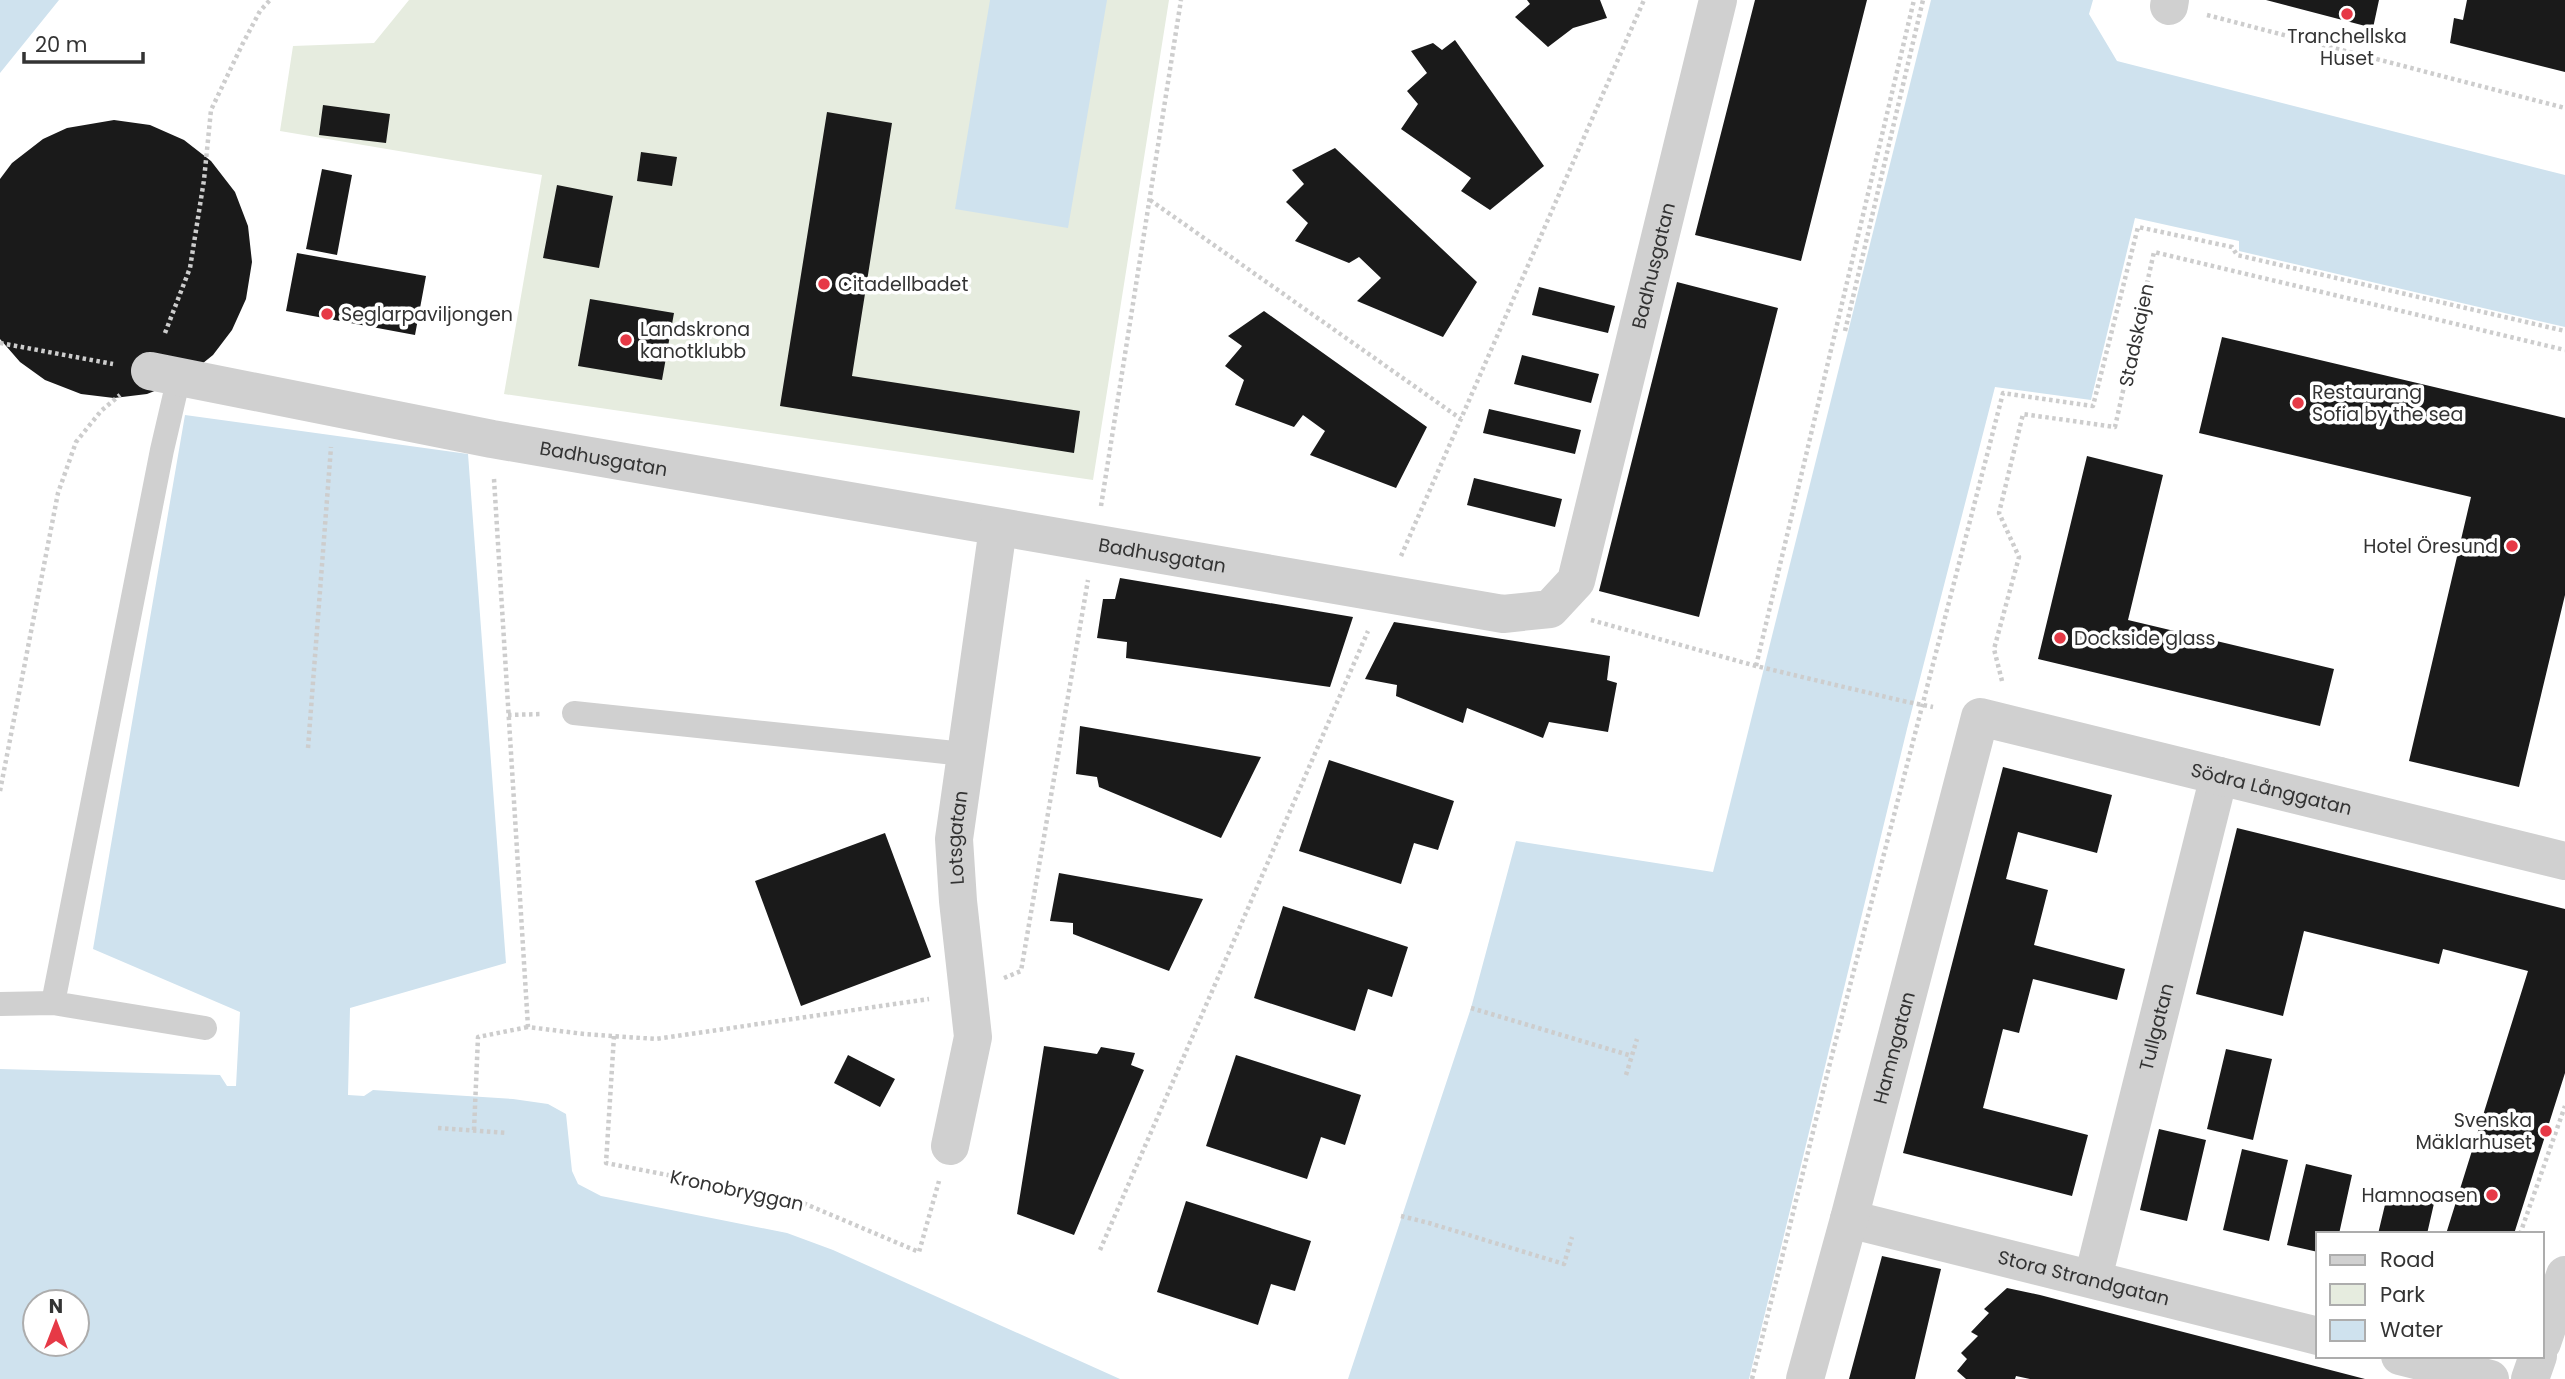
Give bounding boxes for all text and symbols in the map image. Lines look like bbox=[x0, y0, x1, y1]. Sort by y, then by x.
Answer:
marker: Tranchellska Huset bbox=[2339, 6, 2355, 22]
scale bar bbox=[24, 21, 144, 65]
place label: Tranchellska Huset bbox=[2287, 23, 2407, 72]
text: 20 m bbox=[35, 30, 88, 59]
street label: Badhusgatan bbox=[1625, 200, 1682, 332]
place label: Citadellbadet bbox=[838, 271, 968, 298]
marker: Citadellbadet bbox=[816, 276, 832, 292]
street label: Stadskajen bbox=[2112, 281, 2161, 389]
place label: Seglarpaviljongen bbox=[341, 301, 513, 328]
marker: Seglarpaviljongen bbox=[319, 306, 335, 322]
place label: Landskrona kanotklubb bbox=[640, 316, 750, 365]
marker: Landskrona kanotklubb bbox=[618, 332, 634, 348]
place label: Restaurang Sofia by the sea bbox=[2312, 379, 2463, 428]
marker: Restaurang Sofia by the sea bbox=[2290, 395, 2306, 411]
street label: Badhusgatan bbox=[538, 434, 670, 483]
street label: Badhusgatan bbox=[1096, 531, 1228, 580]
place label: Hotel Öresund bbox=[2363, 533, 2498, 560]
marker: Hotel Öresund bbox=[2504, 538, 2520, 554]
place label: Dockside glass bbox=[2074, 625, 2215, 652]
marker: Dockside glass bbox=[2052, 630, 2068, 646]
street label: Södra Långgatan bbox=[2188, 756, 2355, 822]
street label: Lotsgatan bbox=[941, 789, 975, 886]
street label: Tullgatan bbox=[2133, 980, 2181, 1074]
street label: Hamngatan bbox=[1867, 989, 1922, 1107]
place label: Svenska Mäklarhuset bbox=[2415, 1107, 2532, 1156]
marker: Svenska Mäklarhuset bbox=[2538, 1123, 2554, 1139]
street label: Kronobryggan bbox=[667, 1163, 806, 1218]
place label: Hamnoasen bbox=[2361, 1182, 2478, 1209]
marker: Hamnoasen bbox=[2484, 1187, 2500, 1203]
legend bbox=[2316, 1232, 2544, 1358]
street label: Stora Strandgatan bbox=[1995, 1244, 2172, 1312]
text: Road bbox=[2380, 1245, 2435, 1274]
text: Park bbox=[2380, 1280, 2425, 1309]
north arrow bbox=[21, 1288, 91, 1358]
text: N bbox=[49, 1293, 63, 1320]
text: Water bbox=[2380, 1315, 2443, 1344]

